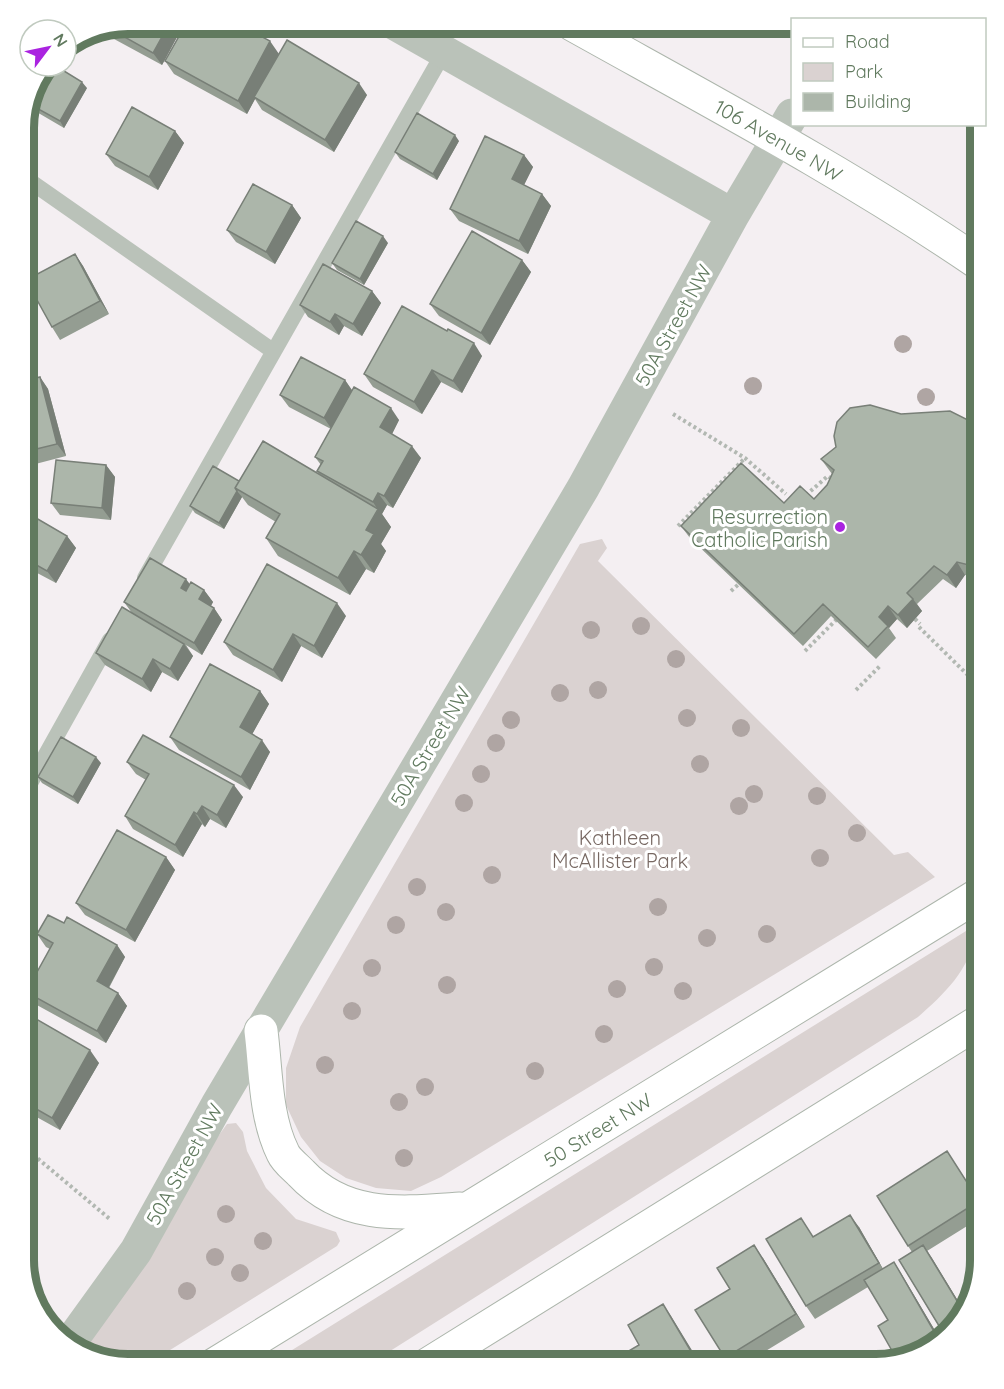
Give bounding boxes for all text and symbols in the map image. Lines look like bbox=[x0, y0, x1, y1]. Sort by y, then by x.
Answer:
north arrow bbox=[18, 18, 78, 78]
legend bbox=[791, 18, 986, 126]
text: N bbox=[49, 30, 72, 50]
text: Road bbox=[845, 30, 890, 53]
text: Park bbox=[845, 60, 883, 83]
text: Building bbox=[845, 90, 911, 113]
street label: 106 Avenue NW bbox=[710, 93, 847, 186]
street label: 50A Street NW bbox=[629, 260, 717, 390]
place label: Resurrection Catholic Parish bbox=[691, 504, 828, 552]
marker: Resurrection Catholic Parish bbox=[833, 520, 847, 534]
street label: 50A Street NW bbox=[384, 682, 476, 810]
park label: Kathleen McAllister Park bbox=[552, 825, 688, 873]
street label: 50 Street NW bbox=[539, 1087, 656, 1172]
street label: 50A Street NW bbox=[140, 1099, 228, 1229]

